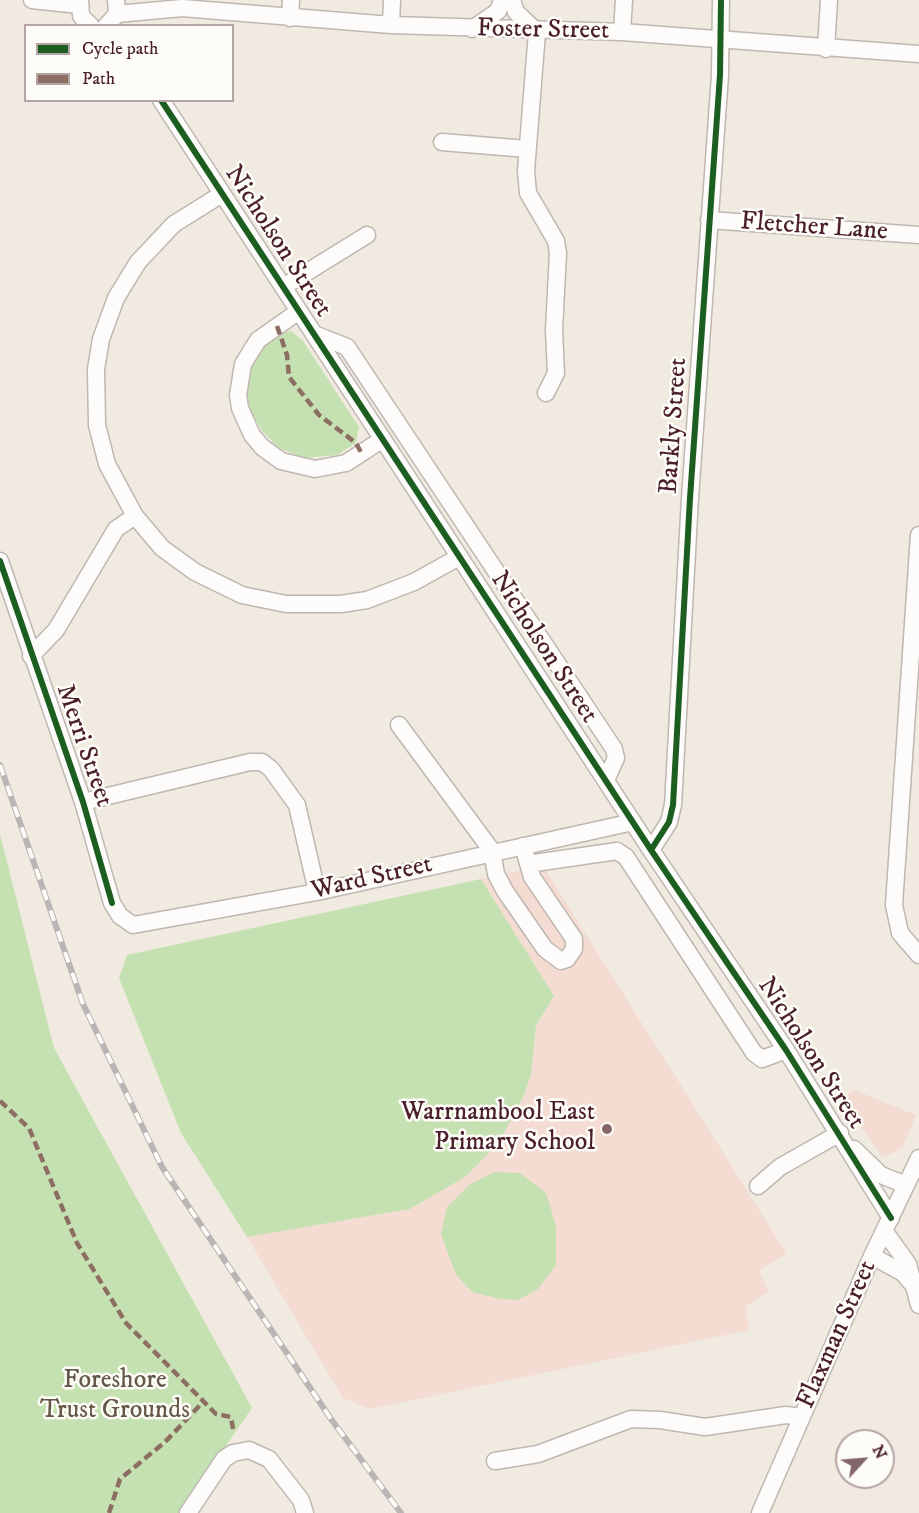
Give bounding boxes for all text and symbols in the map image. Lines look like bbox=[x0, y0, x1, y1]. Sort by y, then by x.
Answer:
street label: Foster Street bbox=[477, 14, 609, 48]
legend bbox=[24, 24, 234, 102]
text: Cycle path bbox=[82, 38, 159, 60]
text: Path bbox=[82, 68, 115, 90]
street label: Nicholson Street bbox=[216, 160, 338, 324]
street label: Fletcher Lane bbox=[739, 207, 889, 249]
street label: Barkly Street bbox=[655, 357, 695, 495]
street label: Nicholson Street bbox=[482, 566, 604, 730]
street label: Merri Street bbox=[48, 681, 118, 811]
street label: Ward Street bbox=[309, 850, 435, 908]
street label: Nicholson Street bbox=[749, 972, 871, 1136]
place label: Warrnambool East Primary School bbox=[401, 1098, 595, 1160]
marker: Warrnambool East Primary School bbox=[600, 1122, 614, 1136]
street label: Flaxman Street bbox=[791, 1256, 885, 1414]
park label: Foreshore Trust Grounds bbox=[40, 1366, 190, 1428]
north arrow bbox=[835, 1429, 895, 1489]
text: N bbox=[868, 1442, 891, 1462]

